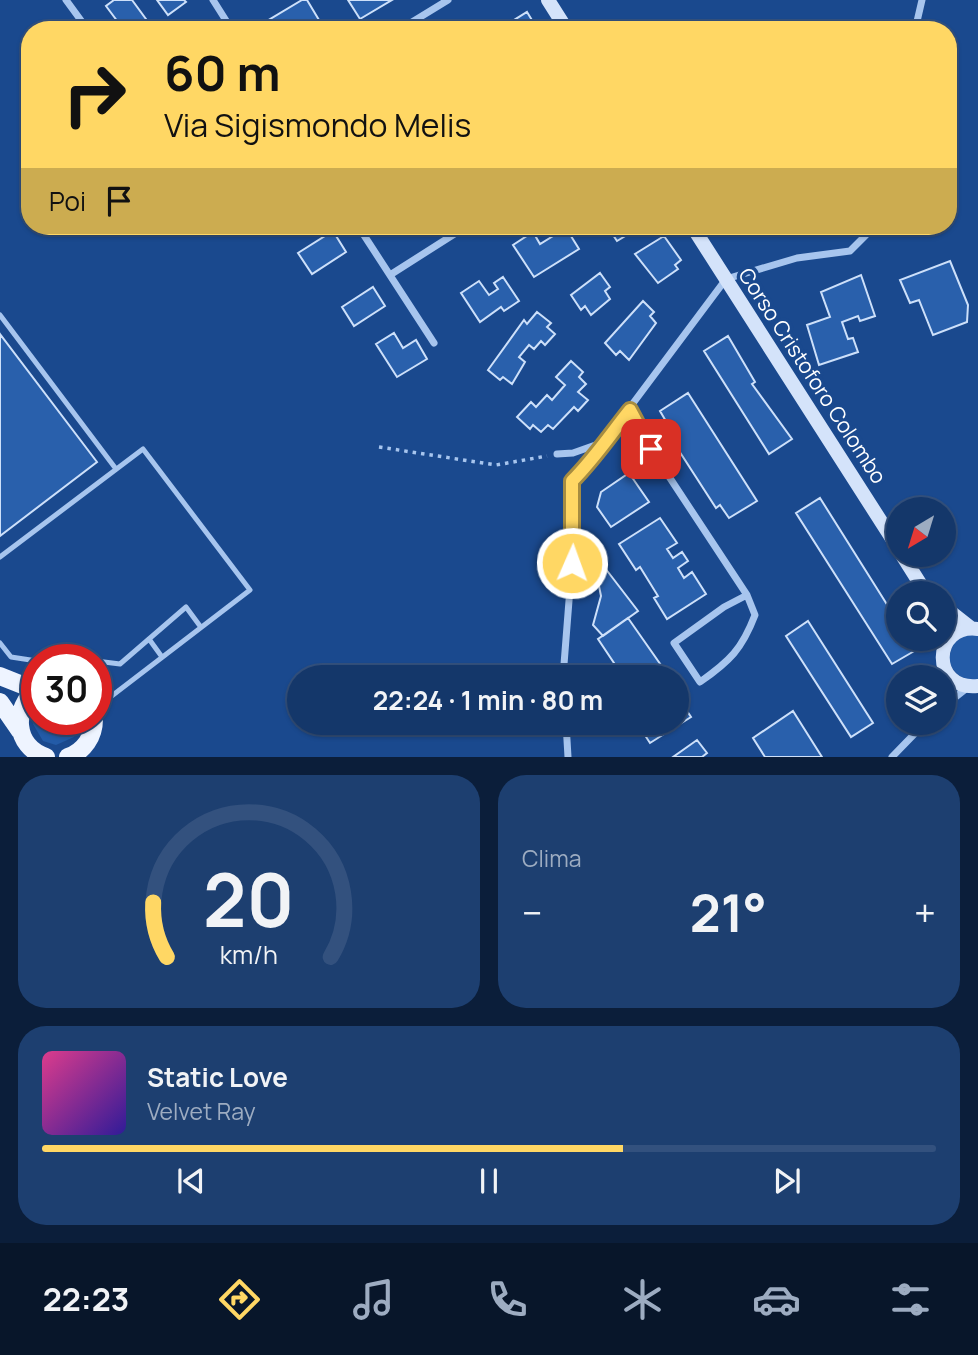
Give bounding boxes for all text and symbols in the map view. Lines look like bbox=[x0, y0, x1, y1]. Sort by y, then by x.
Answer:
text: 60 m bbox=[164, 39, 281, 106]
icon: right bbox=[49, 49, 140, 140]
text: Via Sigismondo Melis bbox=[164, 103, 471, 147]
icon: arrive bbox=[100, 182, 138, 220]
text: Poi bbox=[49, 183, 86, 219]
street label: Corso Cristoforo Colombo bbox=[732, 262, 893, 489]
pin bbox=[621, 419, 681, 479]
icon: arrive bbox=[632, 430, 670, 468]
north arrow bbox=[886, 497, 956, 567]
map controls bbox=[886, 497, 956, 735]
position arrow bbox=[535, 526, 609, 600]
button: search bbox=[886, 581, 956, 651]
speed limit sign: 30 bbox=[21, 644, 112, 735]
button: layers bbox=[886, 665, 956, 735]
text: 22:24 · 1 min · 80 m bbox=[373, 682, 603, 718]
text: Clima bbox=[522, 842, 581, 874]
text: 20 bbox=[203, 850, 295, 950]
text: 21° bbox=[690, 877, 767, 948]
text: − bbox=[522, 886, 543, 938]
text: + bbox=[914, 886, 936, 938]
text: km/h bbox=[220, 937, 278, 972]
text: Static Love bbox=[147, 1059, 288, 1095]
text: Velvet Ray bbox=[147, 1095, 256, 1127]
icon: previous bbox=[172, 1162, 210, 1200]
icon: pause bbox=[470, 1162, 508, 1200]
icon: next bbox=[768, 1162, 806, 1200]
icon: directions bbox=[215, 1275, 264, 1324]
icon: music bbox=[349, 1275, 398, 1324]
icon: phone bbox=[483, 1275, 532, 1324]
icon: climate bbox=[618, 1275, 667, 1324]
icon: car bbox=[752, 1275, 801, 1324]
icon: filters bbox=[886, 1275, 935, 1324]
text: 22:23 bbox=[43, 1277, 129, 1321]

